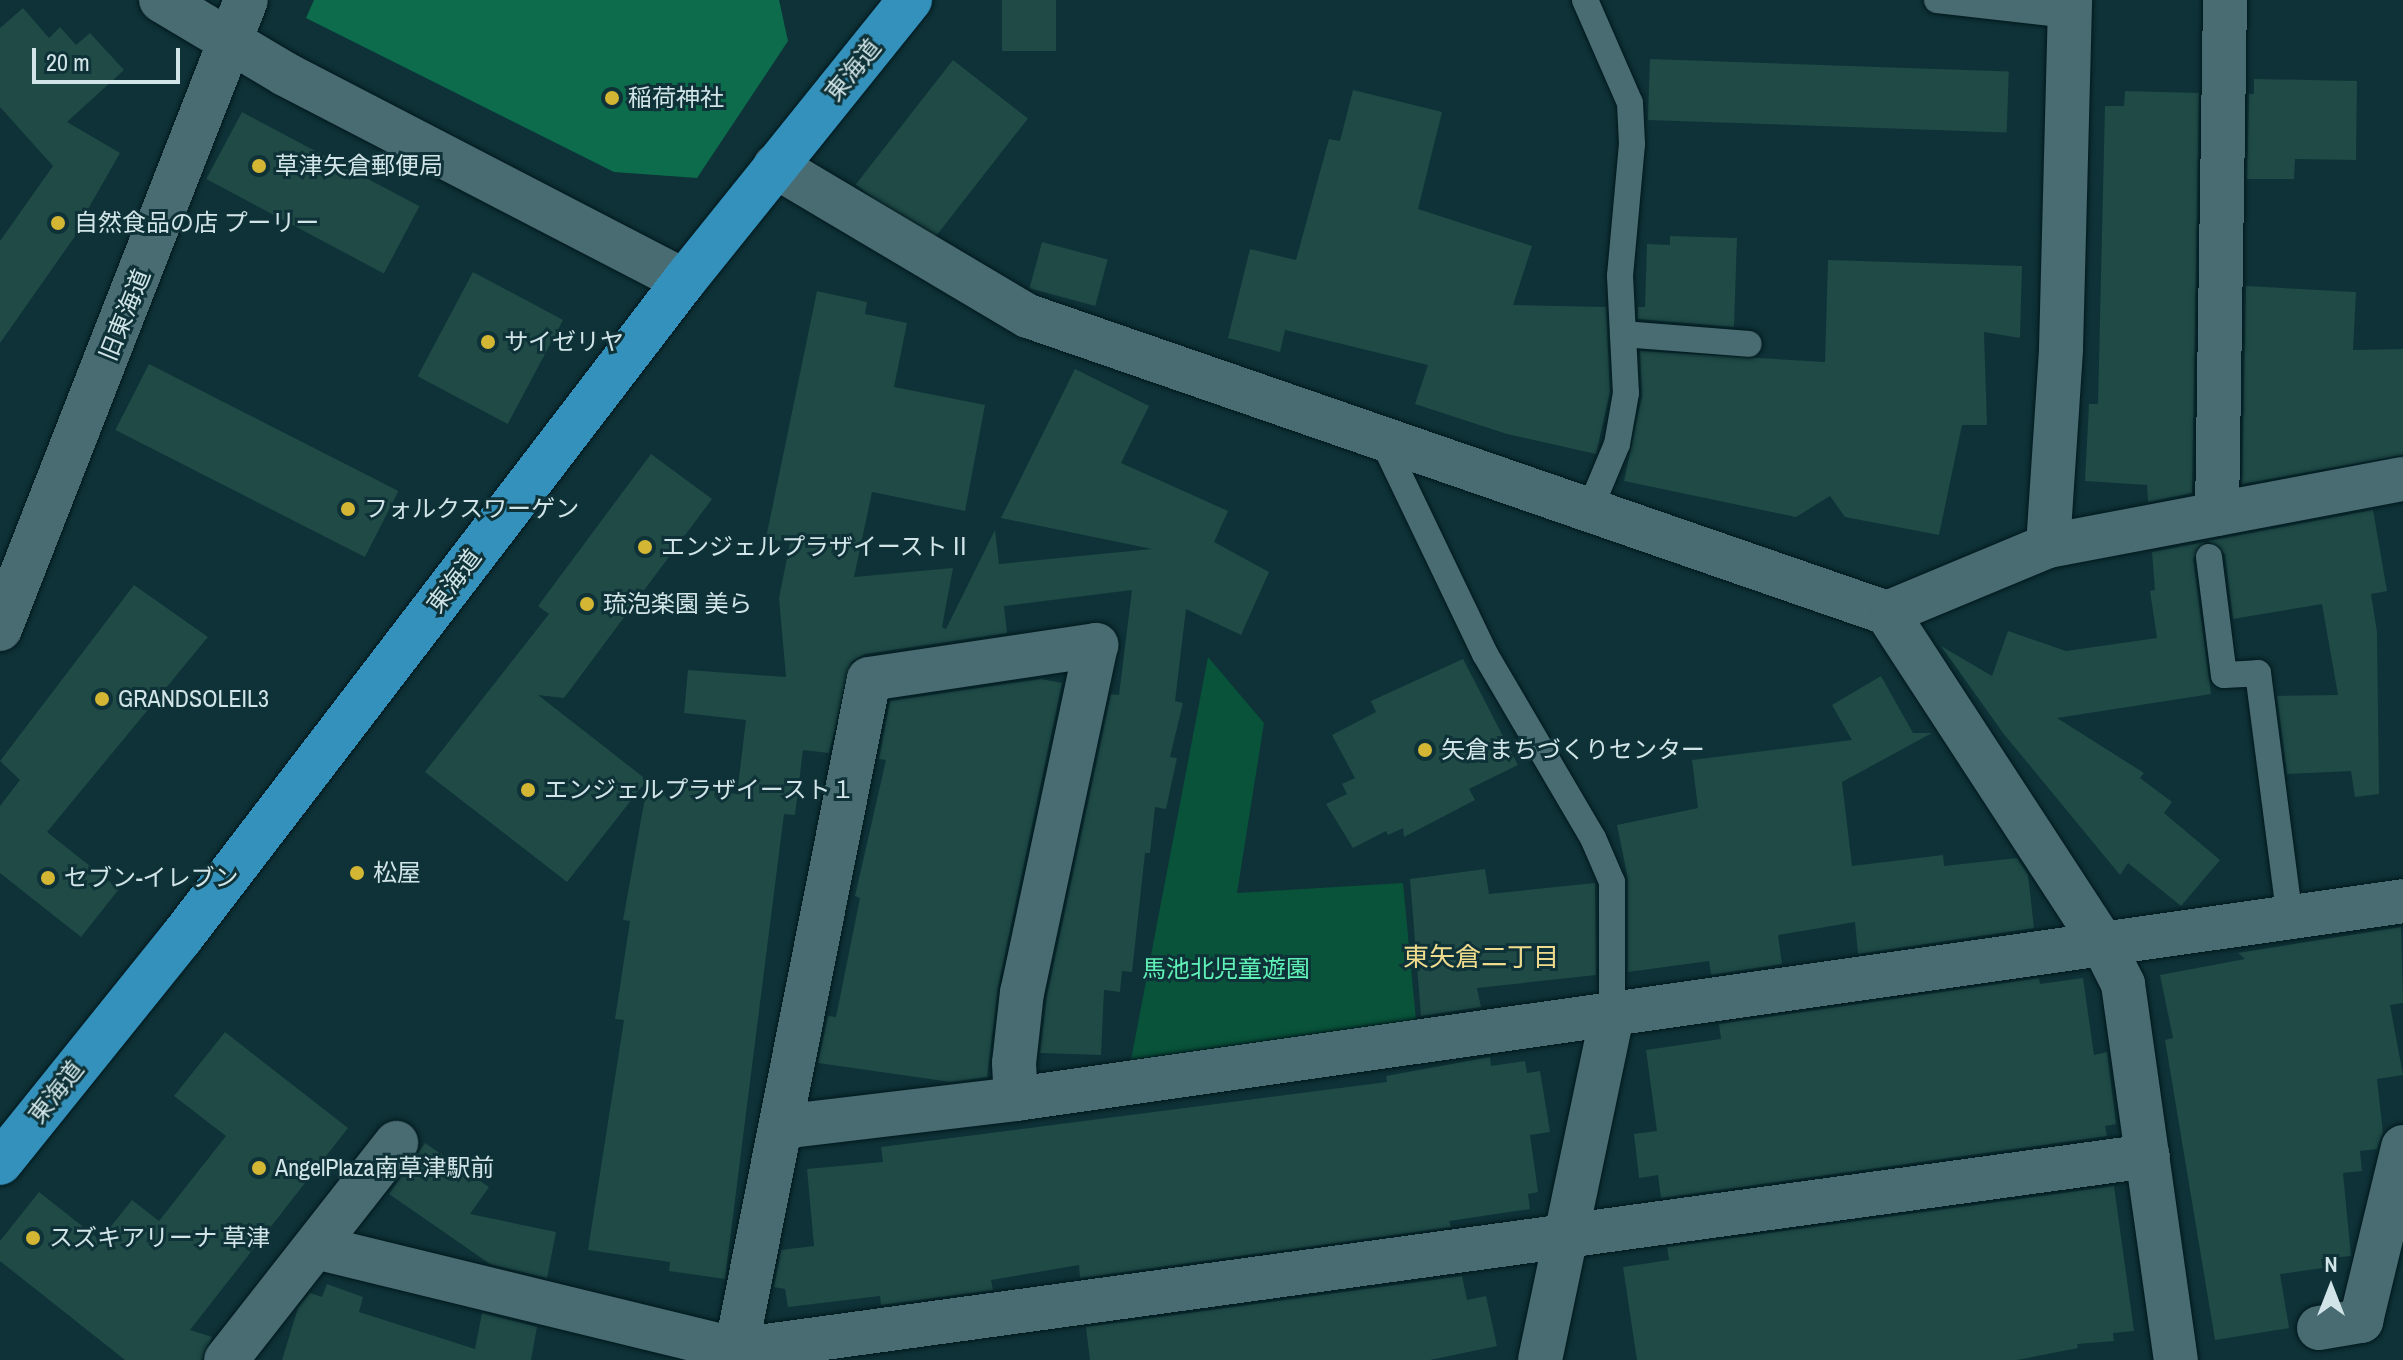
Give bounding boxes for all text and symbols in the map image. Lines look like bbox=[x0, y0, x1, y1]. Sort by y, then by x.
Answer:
scale bar bbox=[36, 32, 184, 82]
street label: 東海道 bbox=[819, 33, 887, 107]
text: 20 m bbox=[46, 46, 90, 78]
place label: 稲荷神社 bbox=[628, 84, 724, 112]
marker: 稲荷神社 bbox=[603, 89, 621, 107]
place label: 草津矢倉郵便局 bbox=[275, 152, 443, 180]
marker: 草津矢倉郵便局 bbox=[250, 157, 268, 175]
place label: 自然食品の店 プーリー bbox=[74, 209, 319, 237]
marker: 自然食品の店 プーリー bbox=[49, 214, 67, 232]
street label: 旧東海道 bbox=[94, 265, 156, 365]
place label: サイゼリヤ bbox=[504, 328, 624, 356]
marker: サイゼリヤ bbox=[479, 333, 497, 351]
place label: フォルクスワーゲン bbox=[364, 495, 580, 523]
marker: フォルクスワーゲン bbox=[339, 500, 357, 518]
place label: エンジェルプラザイーストⅡ bbox=[661, 533, 973, 561]
marker: エンジェルプラザイーストⅡ bbox=[636, 538, 654, 556]
street label: 東海道 bbox=[421, 544, 487, 618]
place label: 琉泡楽園 美ら bbox=[603, 590, 752, 618]
marker: 琉泡楽園 美ら bbox=[578, 595, 596, 613]
place label: GRANDSOLEIL3 bbox=[118, 685, 269, 713]
marker: GRANDSOLEIL3 bbox=[93, 690, 111, 708]
place label: 矢倉まちづくりセンター bbox=[1441, 736, 1705, 764]
marker: 矢倉まちづくりセンター bbox=[1416, 741, 1434, 759]
place label: エンジェルプラザイースト１ bbox=[544, 776, 856, 804]
marker: エンジェルプラザイースト１ bbox=[519, 781, 537, 799]
place label: 松屋 bbox=[373, 859, 421, 887]
place label: セブン-イレブン bbox=[64, 864, 239, 892]
marker: 松屋 bbox=[348, 864, 366, 882]
marker: セブン-イレブン bbox=[39, 869, 57, 887]
district label: 東矢倉二丁目 bbox=[1403, 941, 1559, 973]
park label: 馬池北児童遊園 bbox=[1142, 955, 1310, 983]
street label: 東海道 bbox=[22, 1055, 90, 1129]
place label: AngelPlaza南草津駅前 bbox=[275, 1154, 495, 1182]
marker: AngelPlaza南草津駅前 bbox=[250, 1159, 268, 1177]
place label: スズキアリーナ 草津 bbox=[49, 1224, 270, 1252]
marker: スズキアリーナ 草津 bbox=[24, 1229, 42, 1247]
north arrow bbox=[2291, 1248, 2371, 1328]
text: N bbox=[2324, 1249, 2338, 1279]

